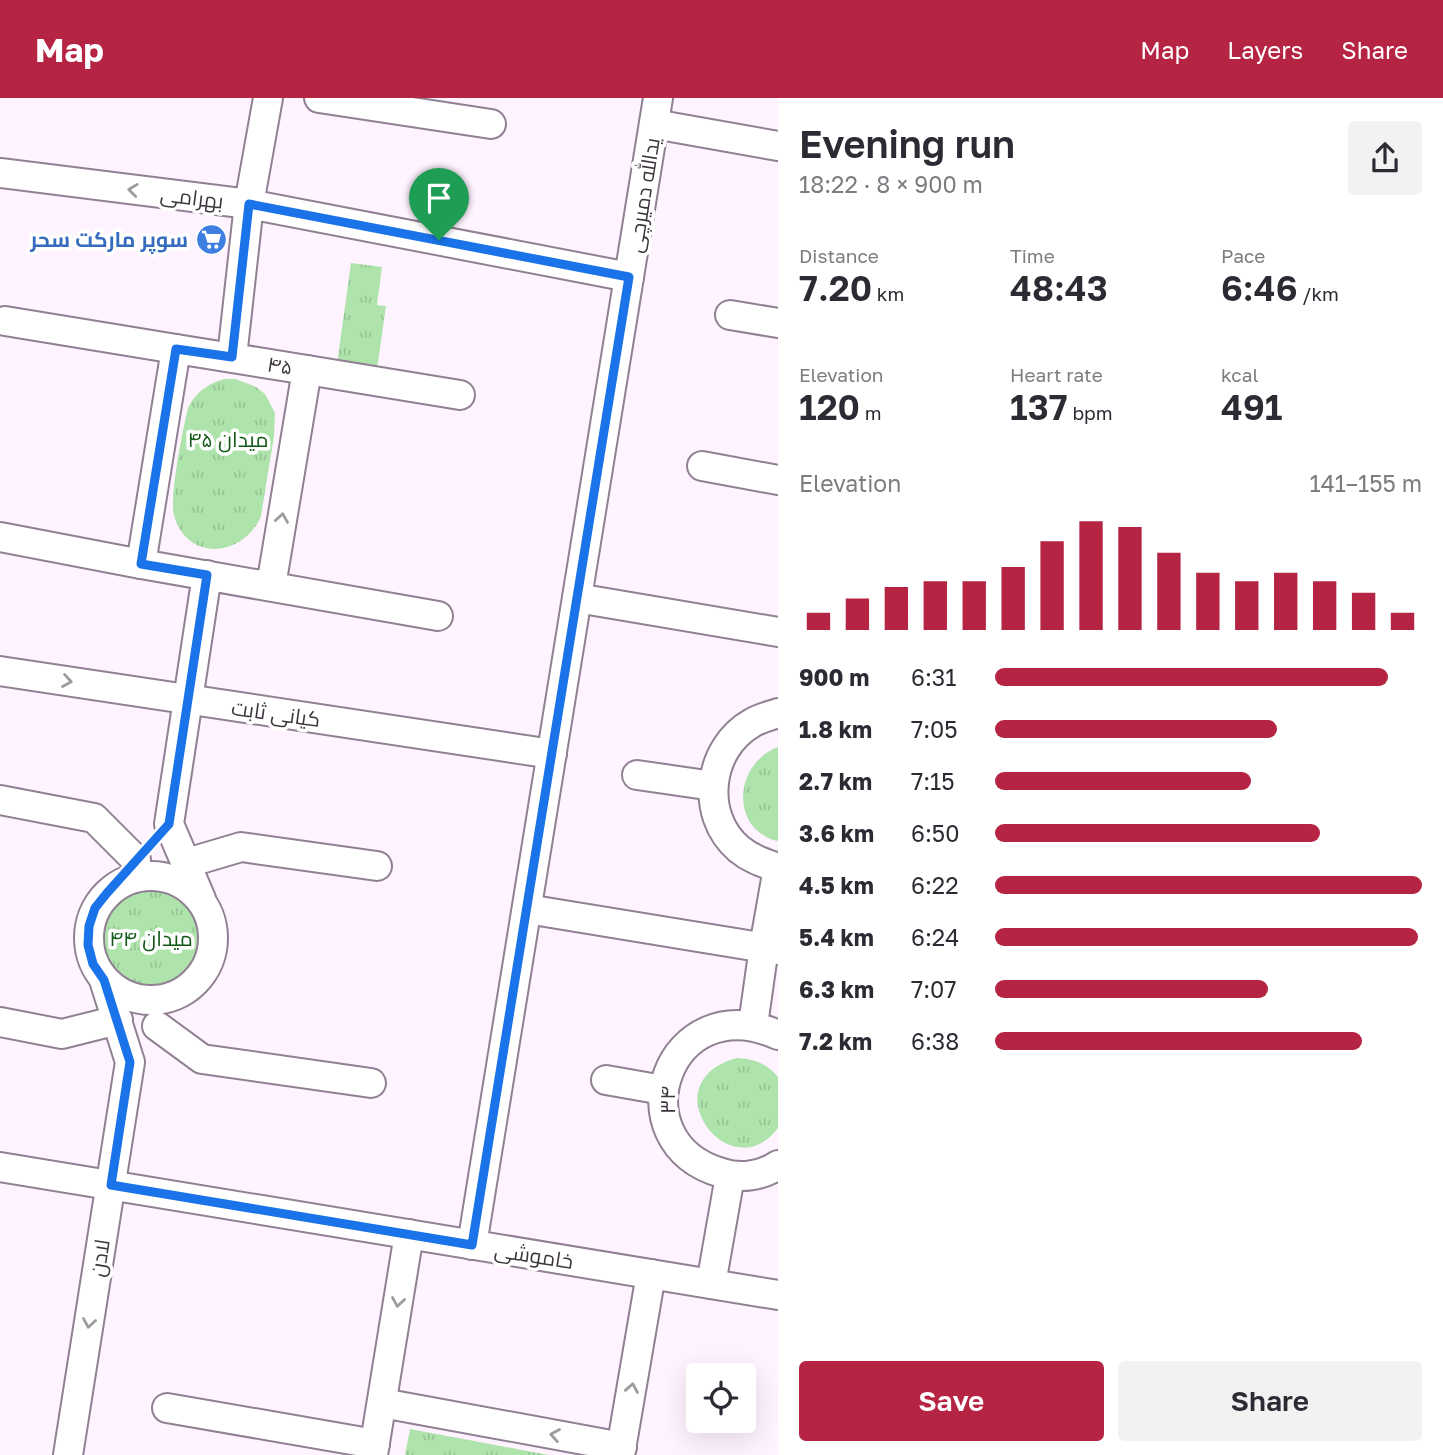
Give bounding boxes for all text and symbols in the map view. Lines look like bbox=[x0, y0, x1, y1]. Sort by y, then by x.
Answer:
text: Map bbox=[35, 30, 104, 69]
text: Map bbox=[1140, 35, 1189, 64]
text: Layers bbox=[1227, 35, 1303, 64]
text: Share bbox=[1341, 35, 1408, 64]
text: Evening run bbox=[799, 121, 1015, 166]
button: share bbox=[1348, 121, 1422, 195]
street label: یدالله دمیرچی bbox=[621, 135, 667, 255]
pin bbox=[409, 168, 469, 240]
text: 18:22 · 8 × 900 m bbox=[799, 170, 983, 198]
icon: arrive bbox=[420, 179, 458, 217]
street label: بهرامی bbox=[159, 180, 225, 215]
one-way arrow bbox=[127, 182, 139, 197]
supermarket icon: سوپر مارکت سحر bbox=[194, 222, 228, 256]
place label: سوپر مارکت سحر bbox=[29, 226, 188, 255]
text: Distance bbox=[799, 244, 879, 267]
text: Time bbox=[1010, 244, 1055, 267]
text: Pace bbox=[1221, 244, 1265, 267]
text: 7.20 bbox=[799, 267, 872, 309]
text: 48:43 bbox=[1010, 267, 1108, 309]
text: 6:46 bbox=[1221, 267, 1298, 309]
text: km bbox=[872, 282, 904, 305]
text: /km bbox=[1298, 282, 1339, 305]
street label: ۴۵ bbox=[265, 350, 295, 380]
text: Elevation bbox=[799, 363, 884, 386]
text: Heart rate bbox=[1010, 363, 1103, 386]
text: kcal bbox=[1221, 363, 1259, 386]
text: 120 bbox=[799, 386, 860, 428]
text: 137 bbox=[1010, 386, 1068, 428]
text: 491 bbox=[1221, 386, 1282, 428]
text: m bbox=[860, 401, 882, 424]
text: bpm bbox=[1068, 401, 1113, 424]
park label: میدان ۴۵ bbox=[187, 426, 269, 453]
text: Elevation bbox=[799, 469, 901, 497]
text: 141–155 m bbox=[1310, 469, 1422, 497]
one-way arrow bbox=[274, 512, 289, 524]
text: 900 m bbox=[799, 663, 869, 691]
text: 6:31 bbox=[911, 663, 956, 691]
one-way arrow bbox=[62, 674, 73, 689]
street label: کیانی ثابت bbox=[230, 694, 322, 733]
text: 1.8 km bbox=[799, 715, 872, 743]
text: 7:05 bbox=[911, 715, 958, 743]
text: 2.7 km bbox=[799, 767, 872, 795]
text: 7:15 bbox=[911, 767, 955, 795]
text: 3.6 km bbox=[799, 819, 874, 847]
text: 6:50 bbox=[911, 819, 959, 847]
text: 4.5 km bbox=[799, 871, 874, 899]
text: 6:22 bbox=[911, 871, 959, 899]
text: 5.4 km bbox=[799, 923, 874, 951]
text: 6:24 bbox=[911, 923, 959, 951]
park label: میدان ۴۴ bbox=[109, 925, 193, 952]
text: 6.3 km bbox=[799, 975, 874, 1003]
text: 7:07 bbox=[911, 975, 957, 1003]
text: 7.2 km bbox=[799, 1027, 872, 1055]
text: 6:38 bbox=[911, 1027, 959, 1055]
street label: ۳۴ bbox=[654, 1086, 680, 1114]
street label: خاموشی bbox=[493, 1236, 575, 1275]
street label: لادن bbox=[83, 1237, 116, 1279]
one-way arrow bbox=[391, 1296, 406, 1308]
one-way arrow bbox=[82, 1317, 97, 1329]
button: Save bbox=[799, 1361, 1104, 1441]
button: Share bbox=[1118, 1361, 1422, 1441]
map controls bbox=[686, 1363, 756, 1433]
button: locate bbox=[686, 1363, 756, 1433]
one-way arrow bbox=[624, 1382, 639, 1394]
one-way arrow bbox=[549, 1428, 561, 1443]

